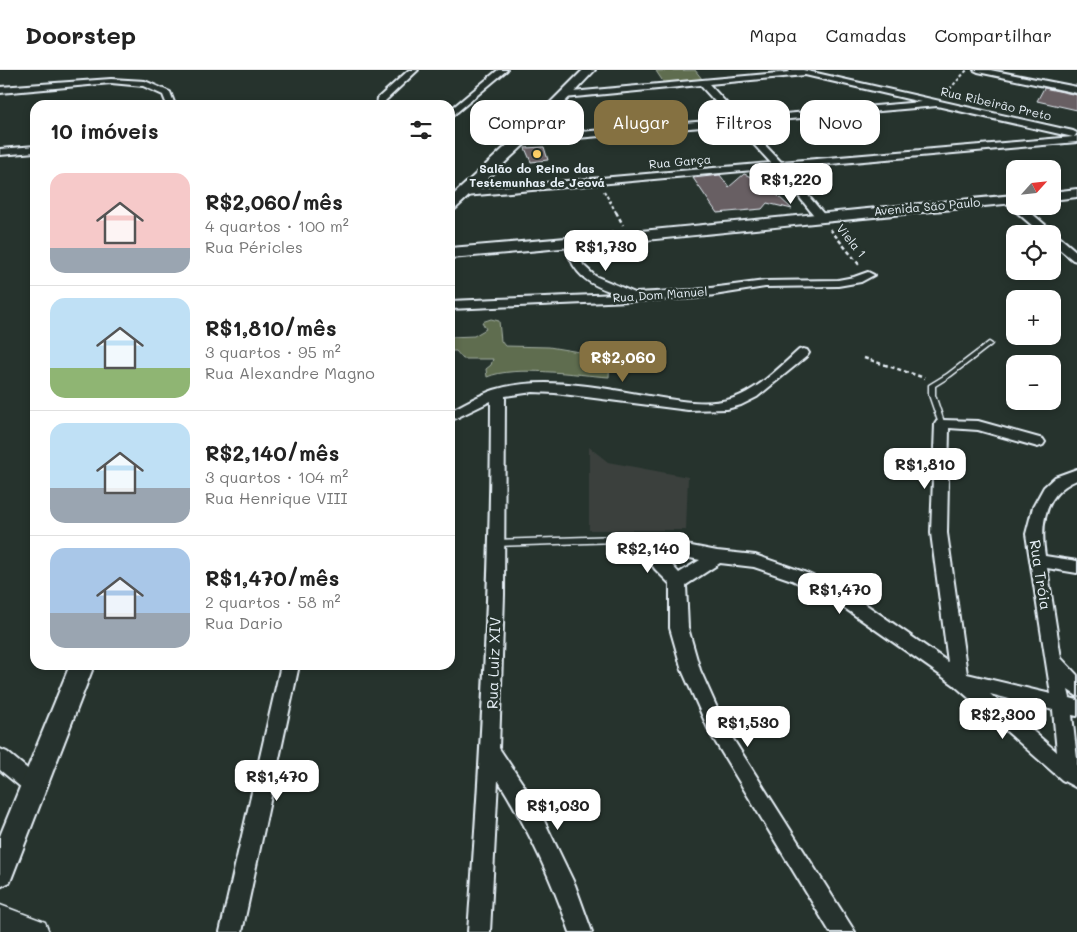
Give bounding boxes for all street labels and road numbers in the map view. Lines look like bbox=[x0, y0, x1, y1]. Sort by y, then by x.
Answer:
street label: Rua Ribeirão Preto bbox=[939, 82, 1053, 124]
street label: Rua Garça bbox=[648, 150, 712, 172]
street label: Avenida São Paulo bbox=[873, 193, 981, 219]
street label: Viela 1 bbox=[833, 220, 870, 260]
street label: Rua Dom Manuel bbox=[612, 283, 708, 305]
street label: Rua Tróia bbox=[1026, 538, 1056, 611]
street label: Rua Luiz XIV bbox=[481, 617, 505, 709]

